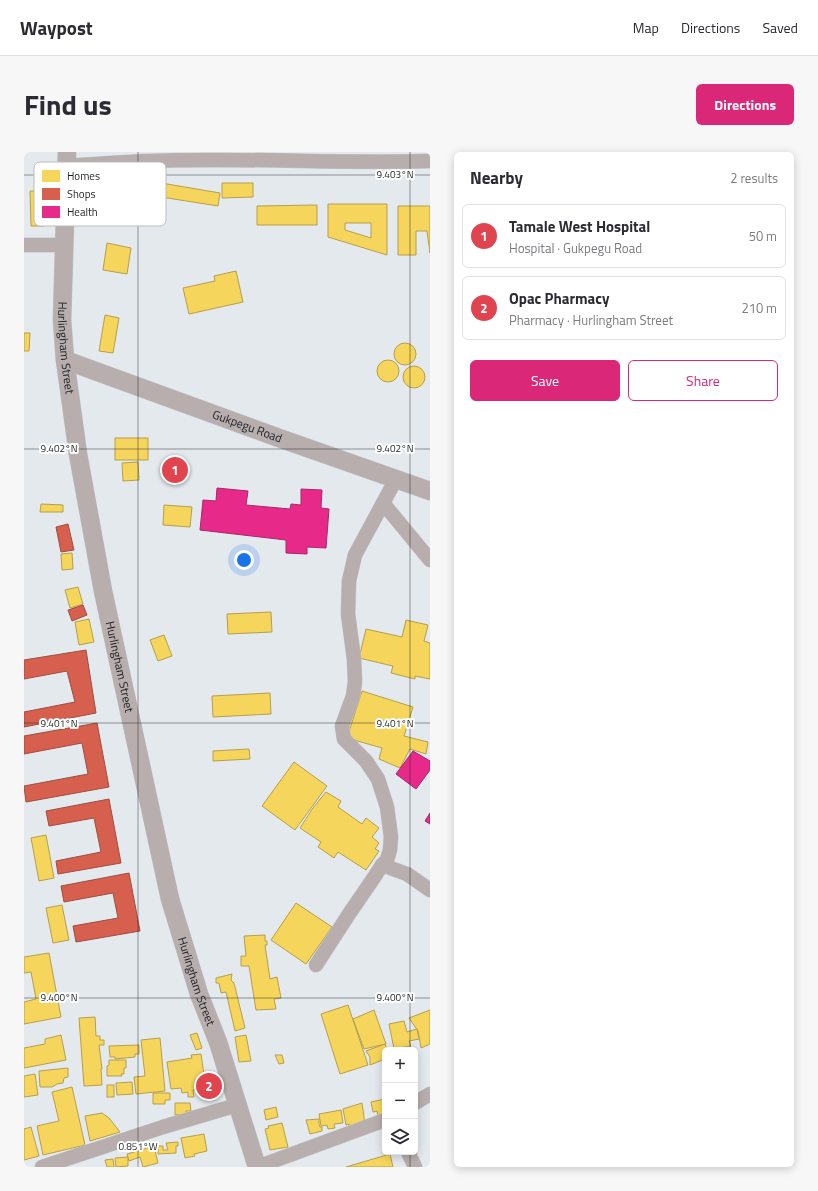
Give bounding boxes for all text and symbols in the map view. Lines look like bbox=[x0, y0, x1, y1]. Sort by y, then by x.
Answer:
text: Waypost bbox=[20, 13, 93, 42]
text: Map bbox=[633, 17, 659, 38]
text: Directions bbox=[681, 17, 740, 38]
text: Saved bbox=[762, 17, 798, 38]
text: Find us bbox=[24, 83, 112, 126]
button: Directions bbox=[696, 84, 794, 125]
legend bbox=[34, 162, 166, 226]
text: Nearby bbox=[470, 165, 523, 191]
text: 9.403°N bbox=[377, 167, 413, 182]
text: Homes bbox=[67, 168, 100, 184]
text: 2 results bbox=[730, 168, 778, 188]
text: Shops bbox=[67, 186, 96, 202]
text: Health bbox=[67, 204, 98, 220]
text: Tamale West Hospital bbox=[509, 215, 650, 238]
text: 1 bbox=[480, 226, 488, 246]
text: 50 m bbox=[749, 226, 777, 246]
text: Hospital · Gukpegu Road bbox=[509, 238, 642, 258]
text: Opac Pharmacy bbox=[509, 287, 609, 310]
text: 2 bbox=[480, 298, 488, 318]
text: 210 m bbox=[741, 298, 777, 318]
street label: Hurlingham Street bbox=[53, 301, 80, 396]
text: Pharmacy · Hurlingham Street bbox=[509, 310, 673, 330]
button: Save bbox=[470, 360, 620, 401]
button: Share bbox=[628, 360, 778, 401]
street label: Gukpegu Road bbox=[210, 405, 285, 447]
text: 9.402°N bbox=[41, 441, 77, 456]
text: 9.402°N bbox=[377, 441, 413, 456]
pin: 1 bbox=[162, 455, 188, 485]
your location bbox=[234, 550, 254, 570]
street label: Hurlingham Street bbox=[101, 619, 139, 715]
text: 9.401°N bbox=[41, 716, 77, 731]
text: 9.401°N bbox=[377, 716, 413, 731]
street label: Hurlingham Street bbox=[173, 934, 221, 1029]
text: 9.400°N bbox=[41, 990, 77, 1005]
text: 9.400°N bbox=[377, 990, 413, 1005]
map controls bbox=[382, 1047, 418, 1155]
button: + bbox=[382, 1047, 418, 1083]
pin: 2 bbox=[196, 1071, 222, 1101]
button: − bbox=[382, 1083, 418, 1119]
button: layers bbox=[382, 1119, 418, 1155]
text: 0.851°W bbox=[118, 1139, 158, 1154]

